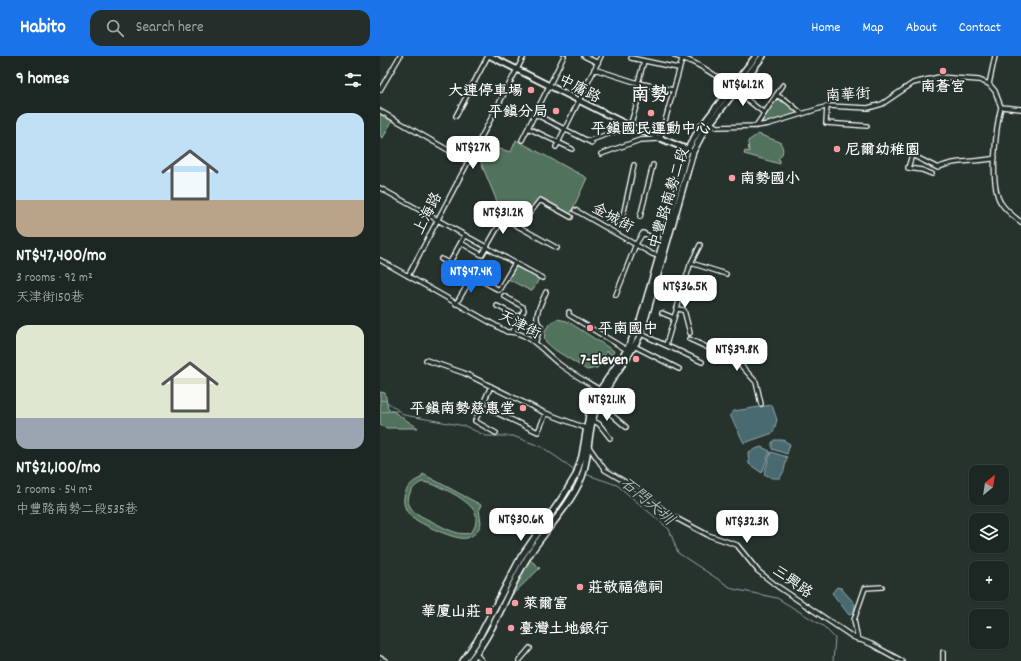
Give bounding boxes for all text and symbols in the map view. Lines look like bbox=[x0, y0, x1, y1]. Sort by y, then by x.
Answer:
search box bbox=[90, 10, 370, 46]
text: Habito bbox=[20, 15, 66, 42]
icon: search bbox=[104, 17, 126, 39]
text: Search here bbox=[136, 17, 204, 39]
text: Home bbox=[811, 18, 840, 38]
text: Map bbox=[862, 18, 884, 38]
text: About bbox=[906, 18, 937, 38]
text: Contact bbox=[959, 18, 1001, 38]
marker: 南蒼宮 bbox=[938, 66, 948, 76]
text: 9 homes bbox=[16, 68, 69, 92]
icon: filters bbox=[342, 69, 364, 91]
street label: 中庸路 bbox=[554, 70, 604, 110]
pin: NT$61.2K bbox=[702, 73, 784, 107]
text: NT$61.2K bbox=[722, 76, 764, 95]
place label: 南蒼宮 bbox=[920, 77, 966, 99]
place label: 大連停車場 bbox=[448, 81, 523, 103]
district label: 南勢 bbox=[631, 83, 669, 110]
street label: 南華街 bbox=[825, 84, 871, 108]
marker: 大連停車場 bbox=[526, 85, 536, 95]
place label: 平鎮分局 bbox=[488, 102, 548, 124]
marker: 平鎮分局 bbox=[551, 106, 561, 116]
marker: 平鎮國民運動中心 bbox=[646, 108, 656, 118]
place label: 平鎮國民運動中心 bbox=[591, 119, 711, 141]
pin: NT$27K bbox=[440, 136, 506, 170]
icon: home bbox=[154, 139, 226, 211]
text: NT$27K bbox=[456, 139, 490, 158]
place label: 尼爾幼稚園 bbox=[845, 140, 920, 162]
marker: 尼爾幼稚園 bbox=[832, 144, 842, 154]
street label: 中豐路南勢二段 bbox=[644, 145, 696, 252]
place label: 南勢國小 bbox=[740, 169, 800, 191]
marker: 南勢國小 bbox=[727, 173, 737, 183]
street label: 上海路 bbox=[409, 189, 449, 239]
street label: 金城街 bbox=[587, 198, 637, 239]
pin: NT$31.2K bbox=[462, 201, 544, 235]
text: NT$31.2K bbox=[483, 204, 523, 223]
text: NT$47,400/mo bbox=[16, 245, 106, 269]
pin: NT$47.4K bbox=[430, 260, 512, 294]
text: NT$47.4K bbox=[450, 263, 492, 282]
text: 3 rooms · 92 m² bbox=[16, 269, 93, 288]
pin: NT$36.5K bbox=[644, 275, 726, 309]
text: NT$36.5K bbox=[663, 278, 707, 297]
text: 天津街150巷 bbox=[16, 289, 84, 308]
street label: 天津街 bbox=[494, 306, 544, 346]
place label: 平南國中 bbox=[598, 319, 658, 341]
marker: 平南國中 bbox=[585, 323, 595, 333]
pin: NT$39.8K bbox=[696, 338, 778, 372]
text: NT$39.8K bbox=[715, 341, 759, 360]
place label: 7-Eleven bbox=[580, 350, 628, 372]
icon: home bbox=[154, 351, 226, 423]
marker: 7-Eleven bbox=[631, 354, 641, 364]
pin: NT$21.1K bbox=[566, 388, 648, 422]
text: NT$21.1K bbox=[588, 391, 626, 410]
place label: 平鎮南勢慈惠堂 bbox=[410, 399, 515, 421]
marker: 平鎮南勢慈惠堂 bbox=[518, 403, 528, 413]
text: NT$21,100/mo bbox=[16, 457, 101, 481]
north arrow bbox=[969, 465, 1009, 505]
map controls bbox=[969, 465, 1009, 649]
water label: 石門大圳 bbox=[614, 473, 680, 533]
text: 2 rooms · 54 m² bbox=[16, 481, 92, 500]
text: 中豐路南勢二段535巷 bbox=[16, 501, 138, 520]
pin: NT$30.6K bbox=[480, 508, 562, 542]
pin: NT$32.3K bbox=[706, 510, 788, 544]
text: NT$30.6K bbox=[498, 511, 544, 530]
text: NT$32.3K bbox=[725, 513, 769, 532]
button: layers bbox=[969, 513, 1009, 553]
street label: 三興路 bbox=[767, 561, 817, 605]
button: + bbox=[969, 561, 1009, 601]
place label: 莊敬福德祠 bbox=[588, 578, 663, 600]
marker: 莊敬福德祠 bbox=[575, 582, 585, 592]
place label: 萊爾富 bbox=[523, 594, 568, 616]
marker: 萊爾富 bbox=[510, 598, 520, 608]
place label: 華廈山莊 bbox=[421, 602, 481, 624]
marker: 華廈山莊 bbox=[484, 606, 494, 616]
button: − bbox=[969, 609, 1009, 649]
place label: 臺灣土地銀行 bbox=[519, 619, 609, 641]
marker: 臺灣土地銀行 bbox=[506, 623, 516, 633]

